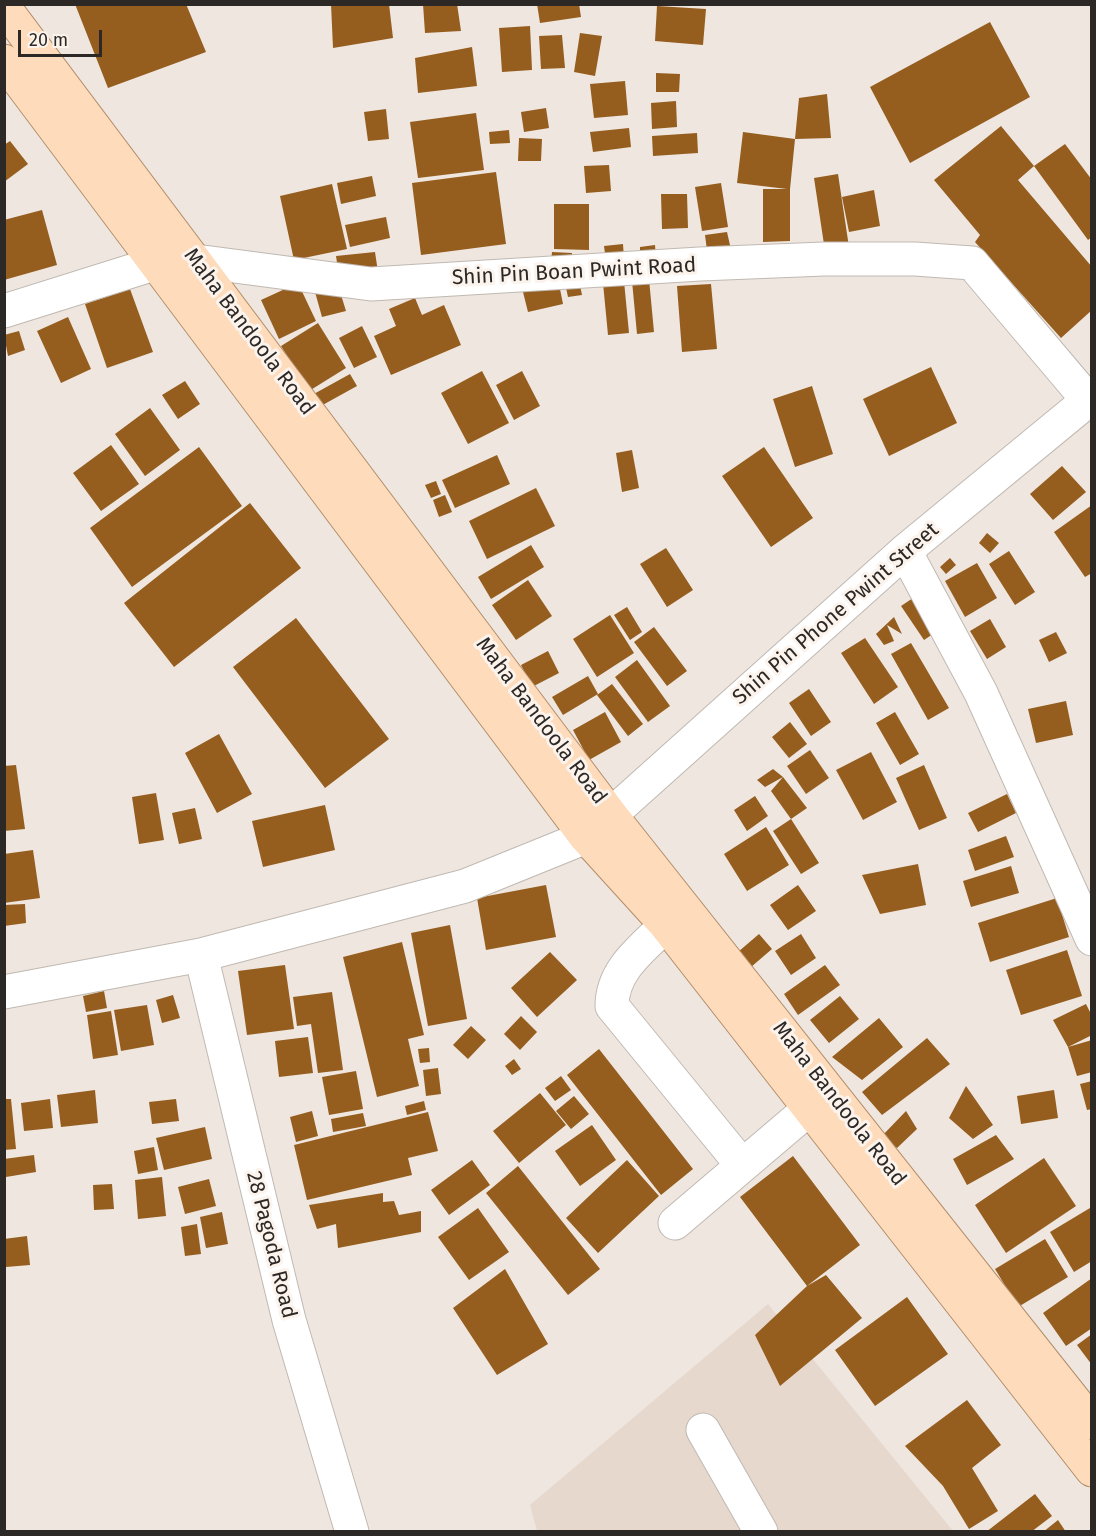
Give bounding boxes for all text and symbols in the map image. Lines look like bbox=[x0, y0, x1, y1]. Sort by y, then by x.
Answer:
scale bar bbox=[21, 18, 105, 56]
text: 20 m bbox=[29, 29, 68, 51]
street label: Maha Bandoola Road bbox=[178, 244, 320, 420]
street label: Shin Pin Boan Pwint Road bbox=[451, 253, 697, 291]
street label: Shin Pin Phone Pwint Street bbox=[728, 518, 944, 710]
street label: Maha Bandoola Road bbox=[470, 633, 612, 809]
street label: Maha Bandoola Road bbox=[767, 1017, 911, 1191]
street label: 28 Pagoda Road bbox=[241, 1169, 301, 1321]

